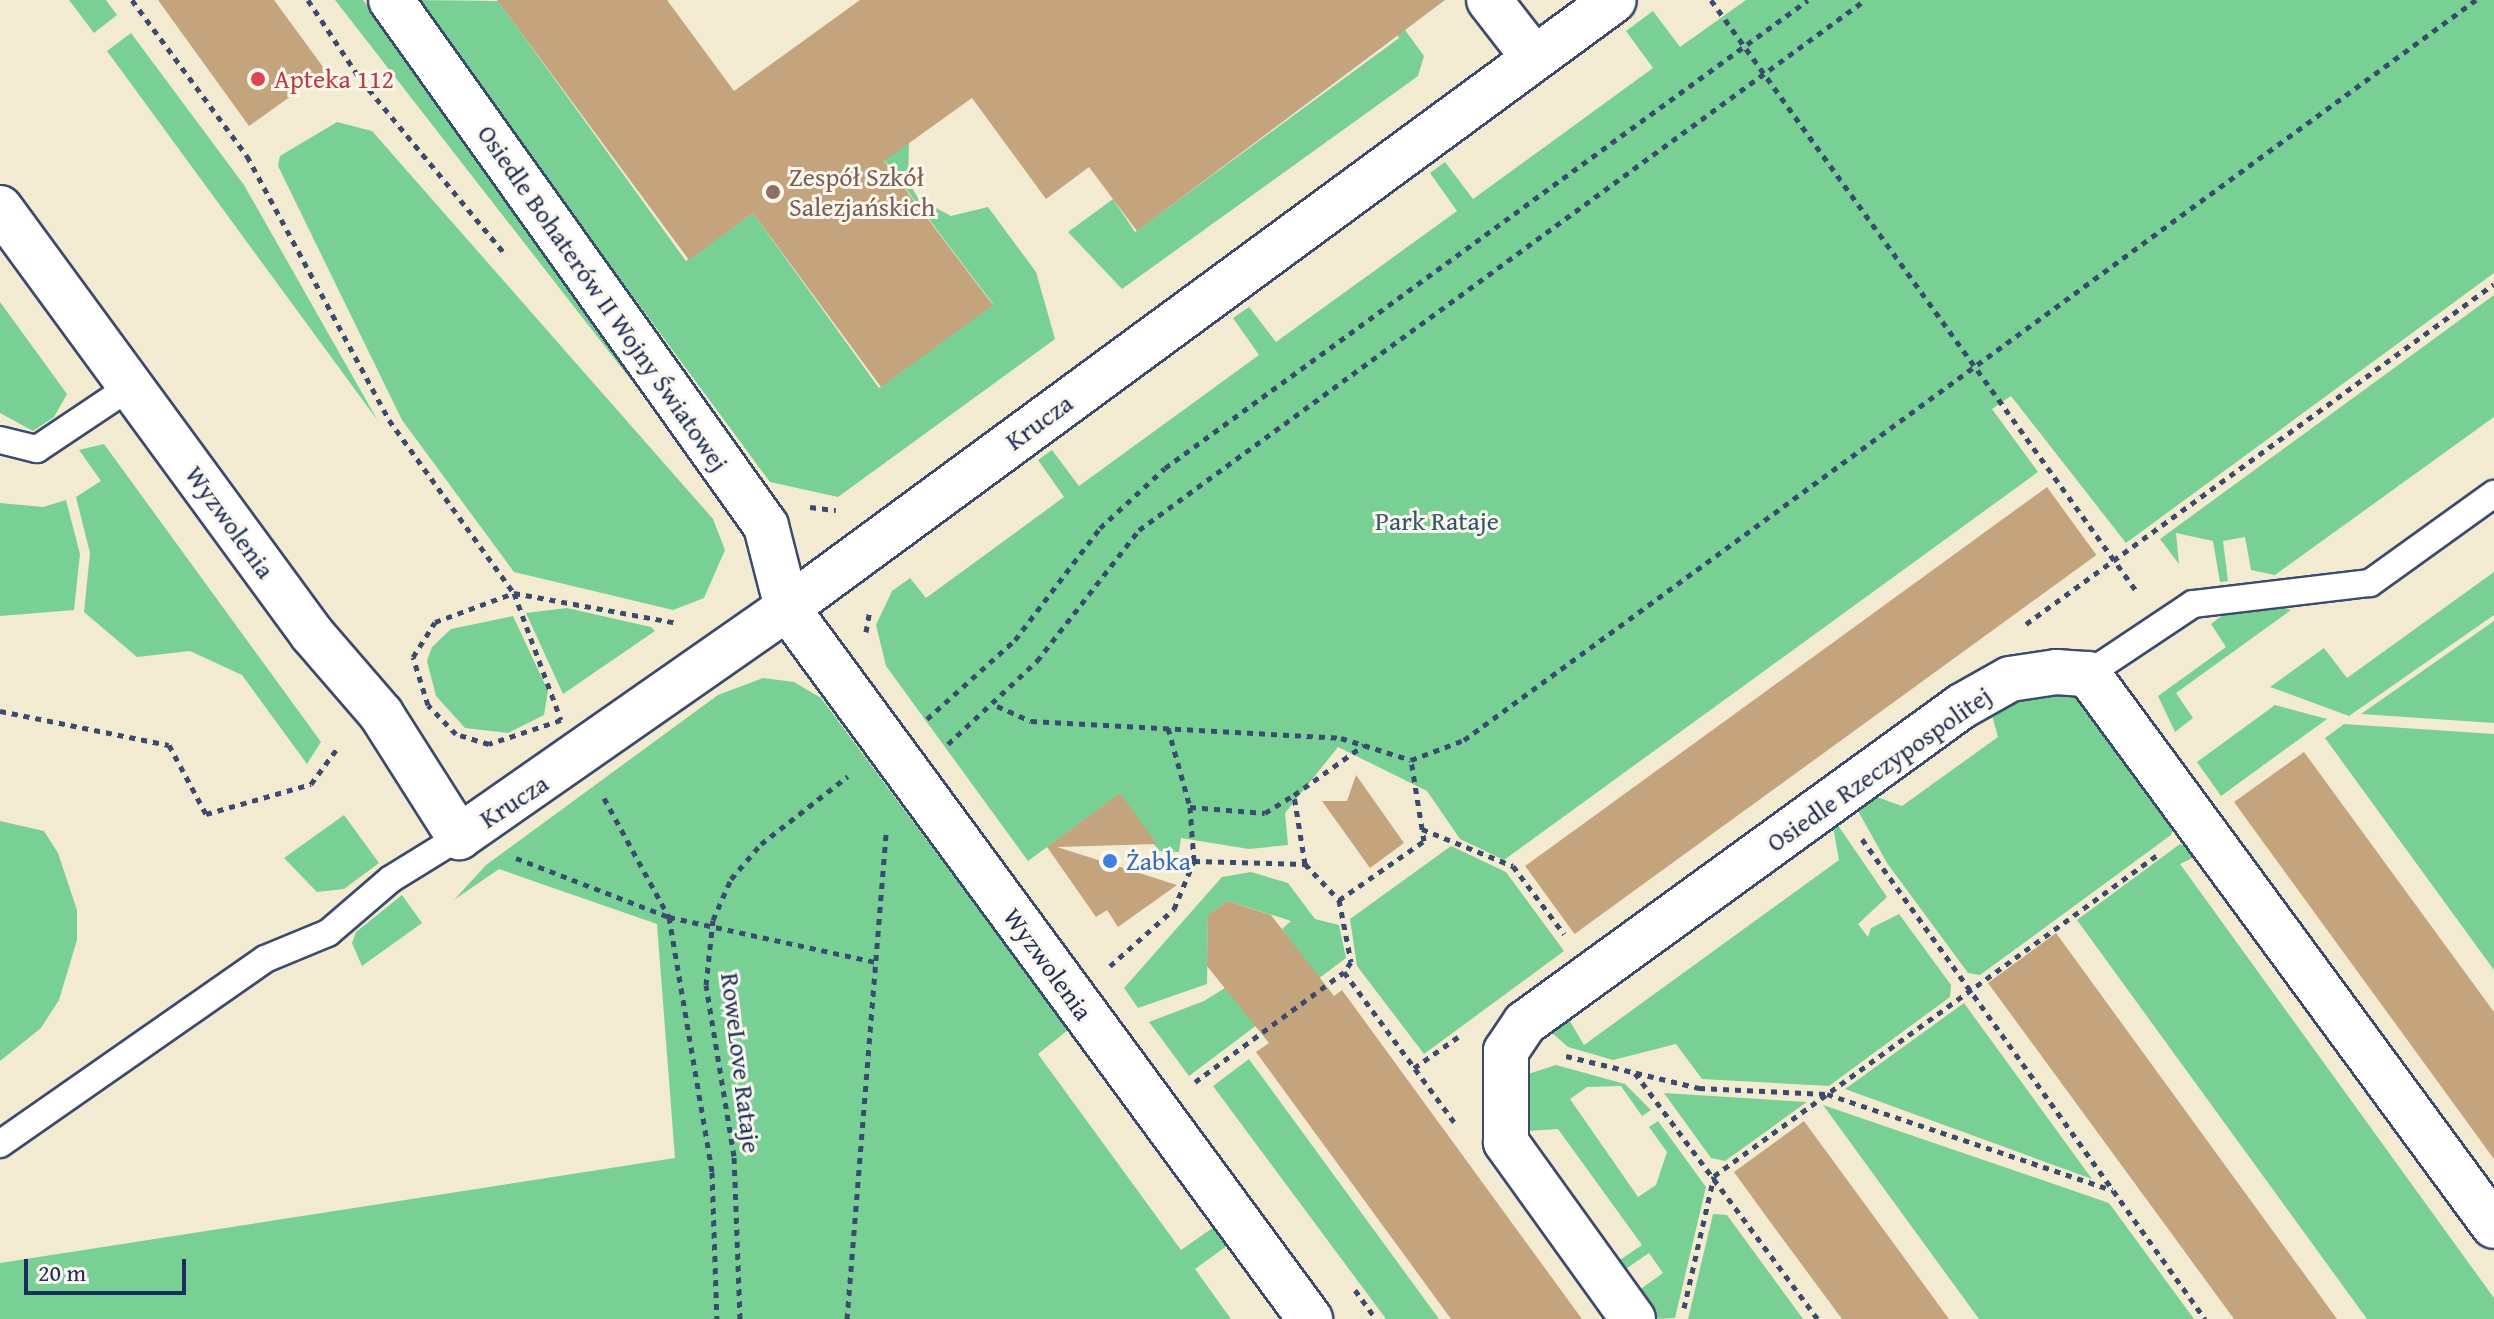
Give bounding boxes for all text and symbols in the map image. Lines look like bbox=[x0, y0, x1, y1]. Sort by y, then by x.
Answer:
place label: Apteka 112 bbox=[274, 63, 394, 95]
marker: Apteka 112 bbox=[249, 70, 267, 88]
street label: Osiedle Bohaterów II Wojny Światowej bbox=[471, 119, 735, 477]
place label: Zespół Szkół Salezjańskich bbox=[789, 161, 935, 222]
marker: Zespół Szkół Salezjańskich bbox=[764, 183, 782, 201]
street label: Krucza bbox=[999, 387, 1079, 457]
street label: Wyzwolenia bbox=[179, 460, 281, 584]
park label: Park Rataje bbox=[1375, 505, 1499, 537]
street label: Osiedle Rzeczypospolitej bbox=[1761, 680, 1997, 858]
street label: Krucza bbox=[474, 767, 554, 835]
place label: Żabka bbox=[1126, 845, 1191, 877]
marker: Żabka bbox=[1101, 852, 1119, 870]
street label: Wyzwolenia bbox=[997, 902, 1099, 1026]
street label: RoweLove Rataje bbox=[714, 971, 768, 1155]
scale bar bbox=[28, 1243, 190, 1293]
text: 20 m bbox=[38, 1255, 86, 1290]

